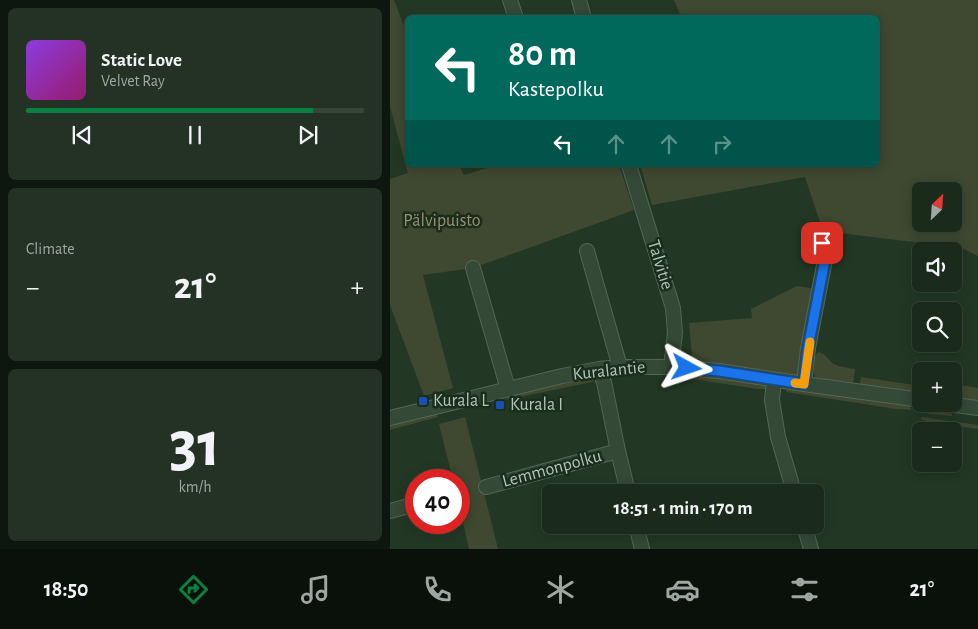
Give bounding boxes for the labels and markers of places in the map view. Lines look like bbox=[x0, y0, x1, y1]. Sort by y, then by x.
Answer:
pin bbox=[801, 222, 843, 264]
place label: Kurala L bbox=[433, 392, 489, 410]
marker: Kurala L bbox=[417, 395, 429, 407]
place label: Kurala I bbox=[510, 396, 563, 414]
marker: Kurala I bbox=[494, 399, 506, 411]

